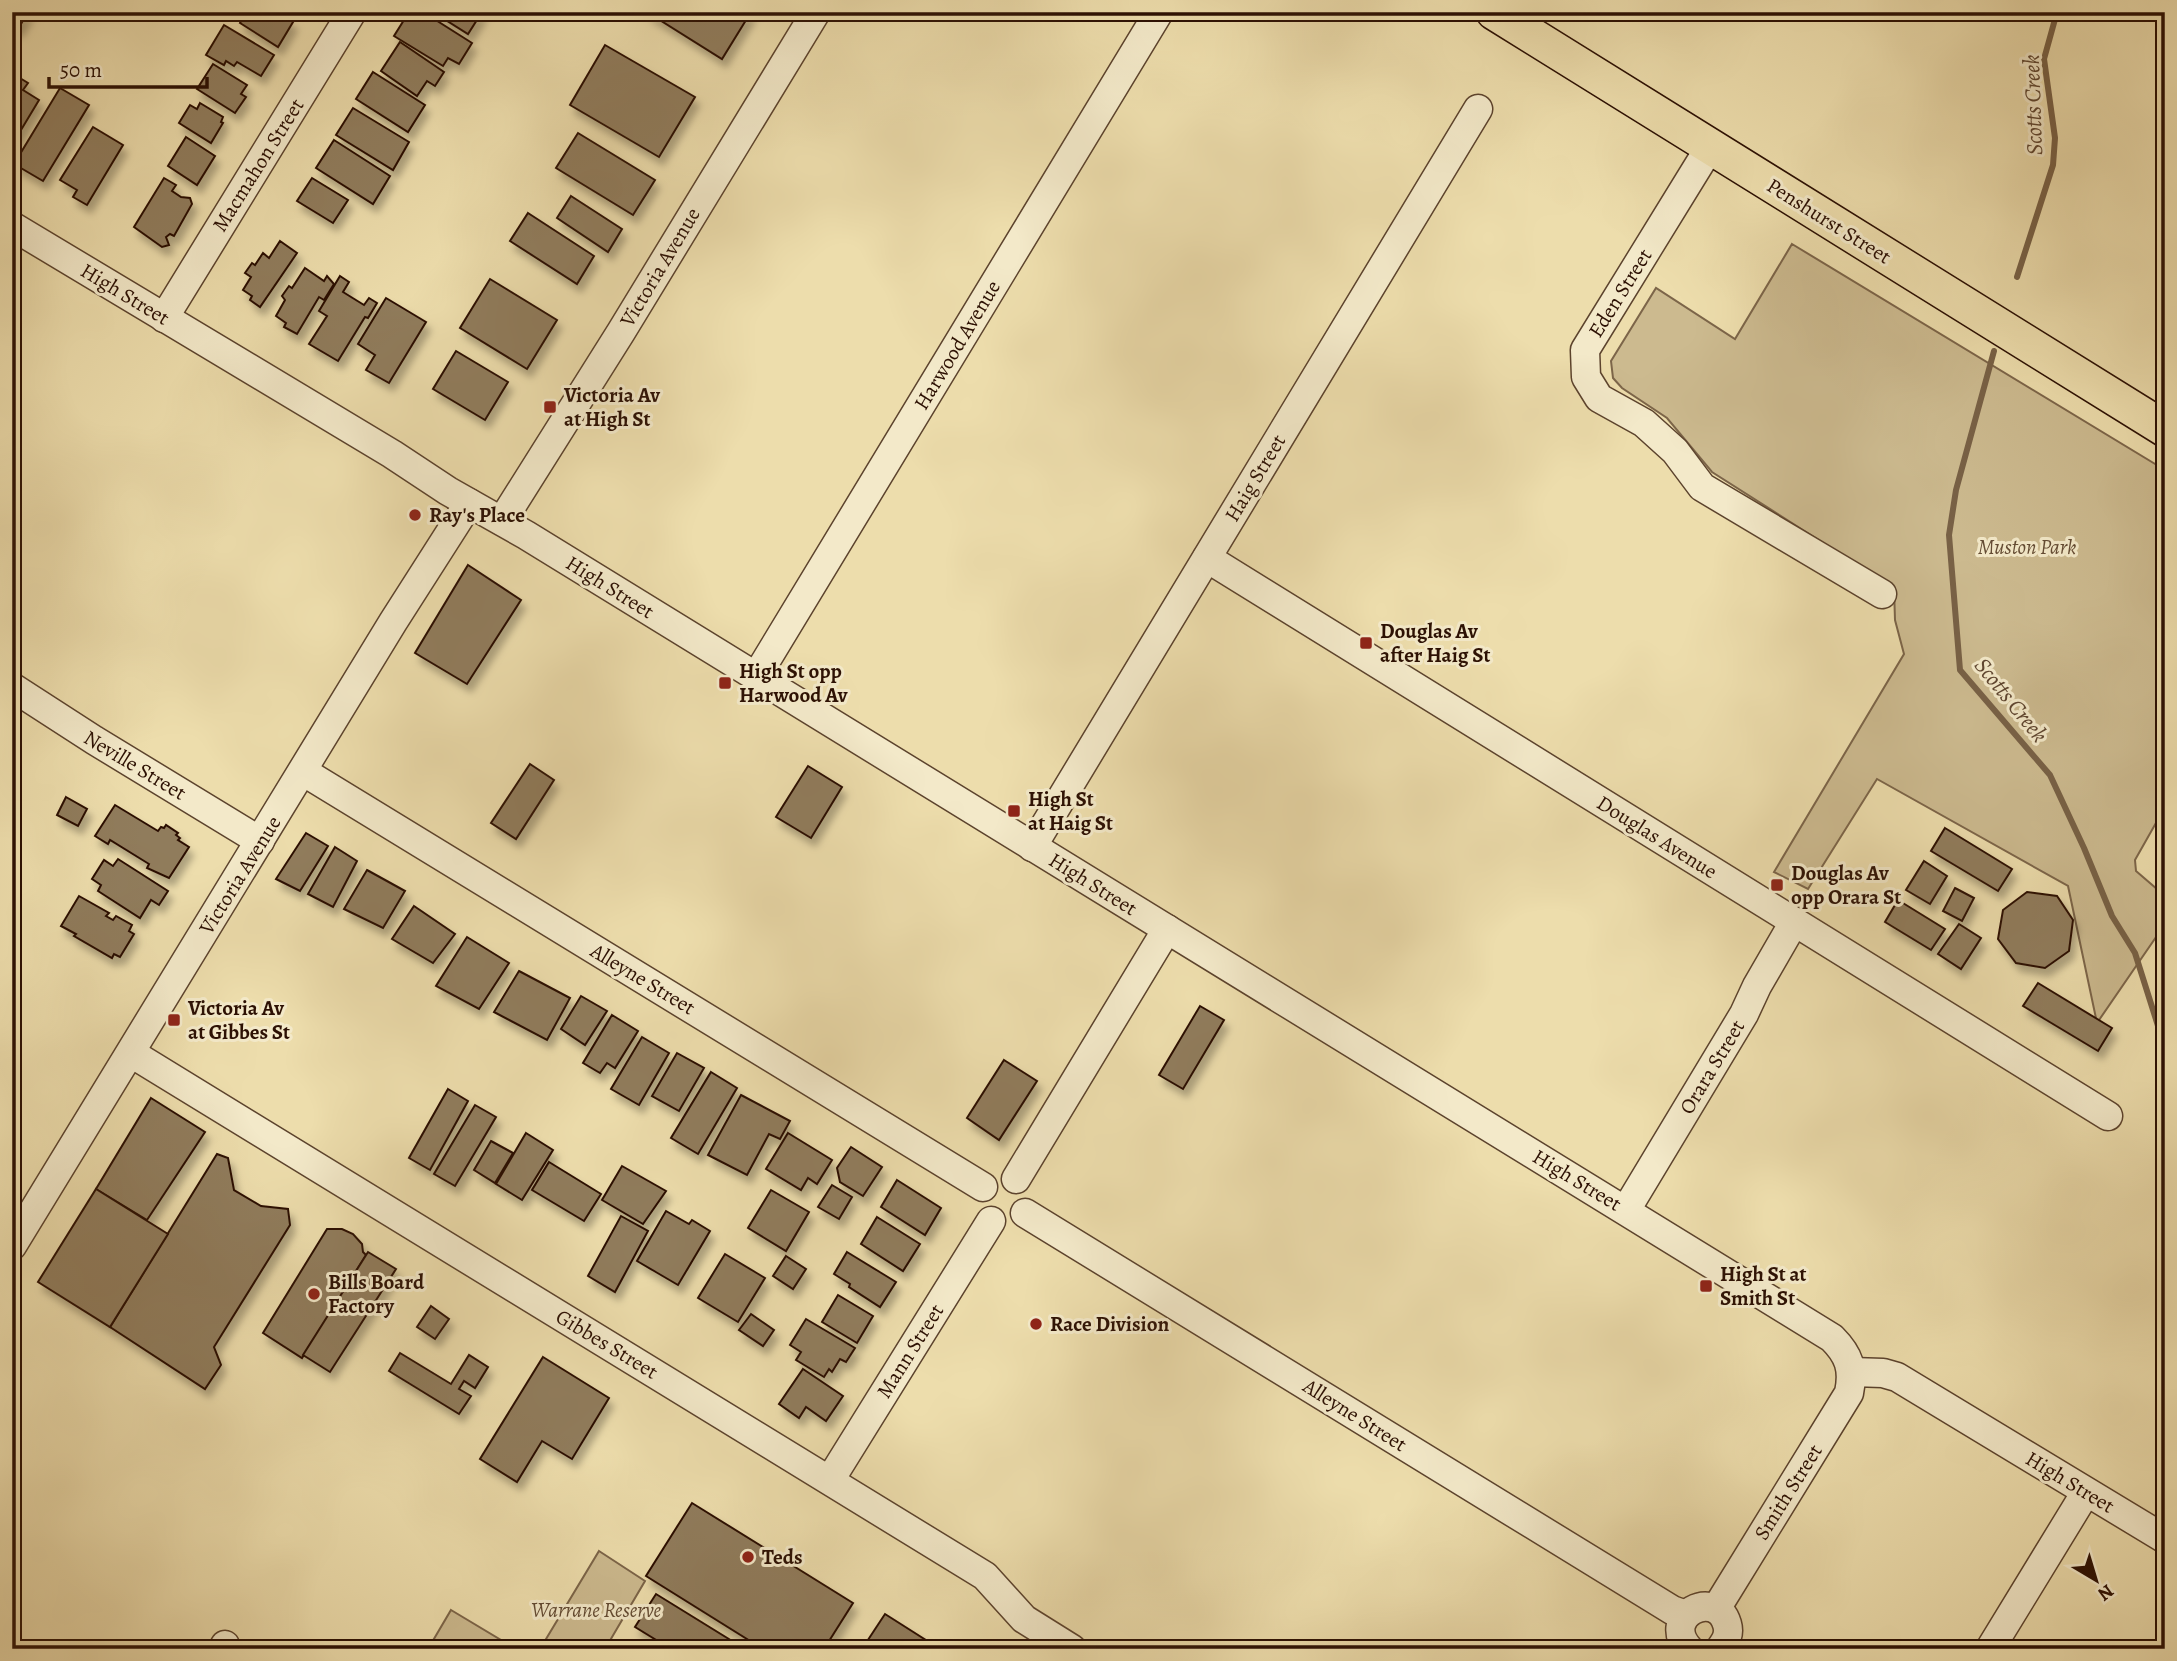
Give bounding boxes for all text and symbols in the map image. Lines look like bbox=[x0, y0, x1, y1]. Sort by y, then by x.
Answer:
scale bar bbox=[49, 46, 206, 90]
water label: Scotts Creek bbox=[2016, 54, 2050, 156]
text: 50 m bbox=[60, 56, 102, 84]
street label: Macmahon Street bbox=[206, 93, 310, 237]
street label: Penshurst Street bbox=[1761, 172, 1897, 270]
street label: Victoria Avenue bbox=[613, 202, 707, 333]
street label: Eden Street bbox=[1582, 243, 1658, 343]
street label: High Street bbox=[75, 256, 175, 332]
street label: Harwood Avenue bbox=[907, 275, 1007, 415]
place label: Victoria Av at High St bbox=[563, 381, 660, 433]
marker: Victoria Av at High St bbox=[542, 399, 558, 415]
street label: Haig Street bbox=[1218, 429, 1292, 527]
place label: Ray's Place bbox=[429, 501, 525, 529]
marker: Ray's Place bbox=[407, 507, 423, 523]
park label: Muston Park bbox=[1978, 533, 2076, 561]
street label: High Street bbox=[561, 549, 659, 625]
place label: Douglas Av after Haig St bbox=[1380, 617, 1490, 669]
marker: Douglas Av after Haig St bbox=[1358, 635, 1374, 651]
water label: Scotts Creek bbox=[1967, 651, 2055, 749]
place label: High St opp Harwood Av bbox=[739, 657, 848, 709]
marker: High St opp Harwood Av bbox=[717, 675, 733, 691]
street label: Neville Street bbox=[79, 723, 191, 807]
place label: High St at Haig St bbox=[1028, 785, 1113, 837]
street label: Douglas Avenue bbox=[1591, 789, 1723, 885]
marker: High St at Haig St bbox=[1006, 803, 1022, 819]
street label: Victoria Avenue bbox=[192, 810, 288, 940]
street label: High Street bbox=[1044, 846, 1142, 922]
place label: Douglas Av opp Orara St bbox=[1791, 859, 1901, 911]
marker: Douglas Av opp Orara St bbox=[1769, 877, 1785, 893]
street label: Alleyne Street bbox=[585, 936, 701, 1021]
place label: Victoria Av at Gibbes St bbox=[187, 994, 290, 1046]
marker: Victoria Av at Gibbes St bbox=[166, 1012, 182, 1028]
street label: Orara Street bbox=[1673, 1014, 1751, 1119]
street label: High Street bbox=[1527, 1142, 1627, 1218]
place label: High St at Smith St bbox=[1720, 1260, 1807, 1312]
place label: Bills Board Factory bbox=[328, 1268, 425, 1320]
marker: High St at Smith St bbox=[1698, 1278, 1714, 1294]
marker: Bills Board Factory bbox=[306, 1286, 322, 1302]
street label: Mann Street bbox=[870, 1299, 950, 1403]
street label: Gibbes Street bbox=[551, 1303, 663, 1386]
place label: Race Division bbox=[1050, 1310, 1170, 1338]
marker: Race Division bbox=[1028, 1316, 1044, 1332]
street label: Alleyne Street bbox=[1297, 1371, 1412, 1458]
street label: Smith Street bbox=[1747, 1439, 1829, 1545]
street label: High Street bbox=[2020, 1444, 2120, 1520]
place label: Teds bbox=[762, 1543, 802, 1571]
north arrow bbox=[2062, 1546, 2132, 1616]
marker: Teds bbox=[740, 1549, 756, 1565]
text: N bbox=[2092, 1578, 2119, 1607]
park label: Warrane Reserve bbox=[531, 1596, 661, 1624]

